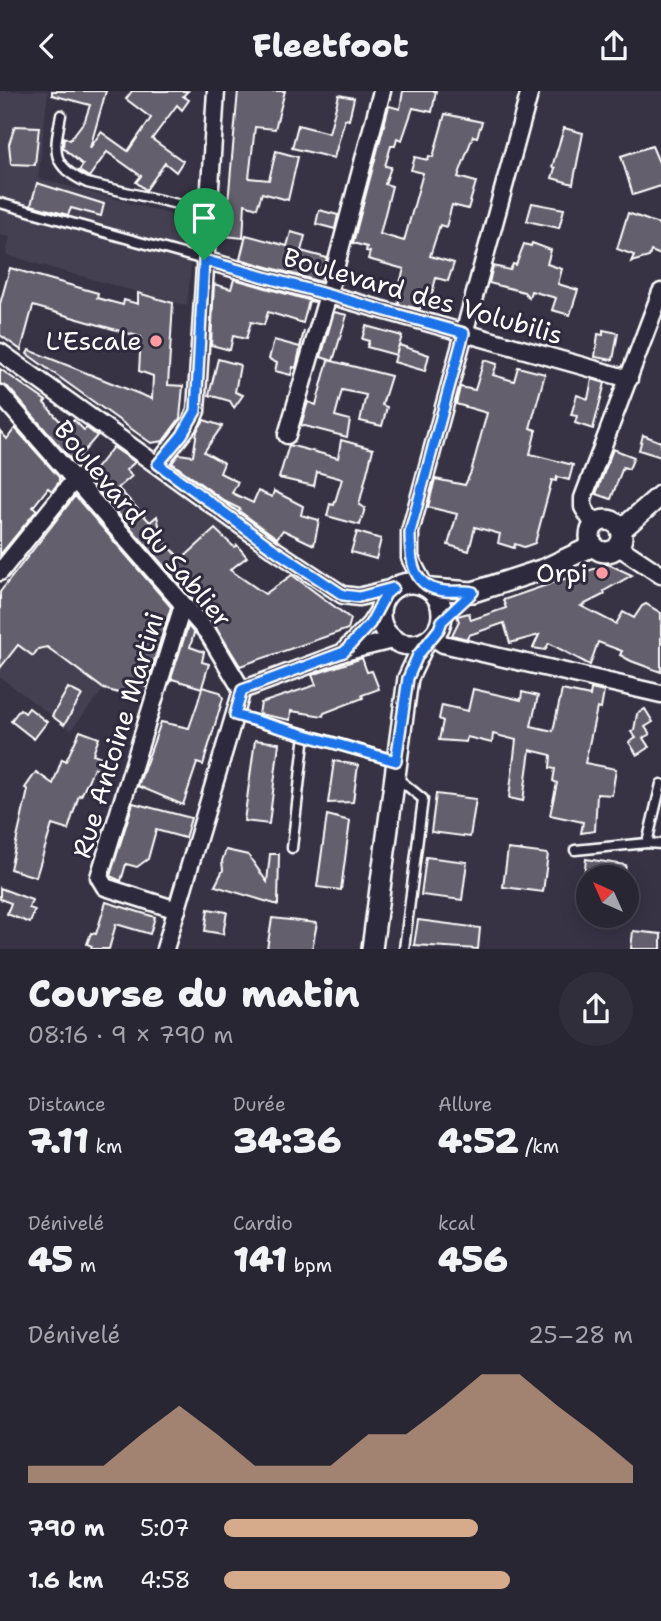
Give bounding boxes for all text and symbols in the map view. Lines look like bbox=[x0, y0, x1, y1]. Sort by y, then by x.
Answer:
text: Fleetfoot bbox=[252, 24, 409, 67]
icon: back bbox=[28, 27, 66, 65]
icon: share bbox=[595, 27, 633, 65]
pin bbox=[174, 188, 234, 260]
icon: arrive bbox=[185, 199, 223, 237]
street label: Boulevard des Volubilis bbox=[279, 239, 567, 352]
place label: L'Escale bbox=[46, 323, 142, 358]
marker: L'Escale bbox=[148, 333, 164, 349]
street label: Boulevard du Sablier bbox=[46, 413, 240, 635]
place label: Orpi bbox=[536, 555, 588, 590]
marker: Orpi bbox=[594, 565, 610, 581]
street label: Rue Antoine Martini bbox=[63, 608, 172, 862]
north arrow bbox=[576, 865, 639, 927]
map controls bbox=[576, 865, 639, 928]
text: Course du matin bbox=[28, 968, 360, 1019]
button: share bbox=[559, 972, 633, 1046]
text: 08:16 · 9 × 790 m bbox=[28, 1020, 233, 1050]
text: Distance bbox=[28, 1092, 106, 1117]
text: Durée bbox=[233, 1092, 286, 1117]
text: Allure bbox=[438, 1092, 492, 1117]
text: 7.11 bbox=[28, 1117, 89, 1164]
text: 34:36 bbox=[233, 1117, 341, 1164]
text: 4:52 bbox=[438, 1117, 519, 1164]
text: km bbox=[89, 1134, 122, 1159]
text: /km bbox=[519, 1134, 559, 1159]
text: Dénivelé bbox=[28, 1211, 104, 1236]
text: Cardio bbox=[233, 1211, 293, 1236]
text: kcal bbox=[438, 1211, 475, 1236]
text: 45 bbox=[28, 1236, 73, 1283]
text: 141 bbox=[233, 1236, 287, 1283]
text: 456 bbox=[438, 1236, 508, 1283]
text: m bbox=[73, 1253, 96, 1278]
text: bpm bbox=[287, 1253, 332, 1278]
text: Dénivelé bbox=[28, 1320, 120, 1350]
text: 25–28 m bbox=[528, 1320, 633, 1350]
text: 790 m bbox=[28, 1513, 105, 1543]
text: 5:07 bbox=[140, 1513, 190, 1543]
text: 1.6 km bbox=[28, 1565, 103, 1595]
text: 4:58 bbox=[140, 1565, 191, 1595]

